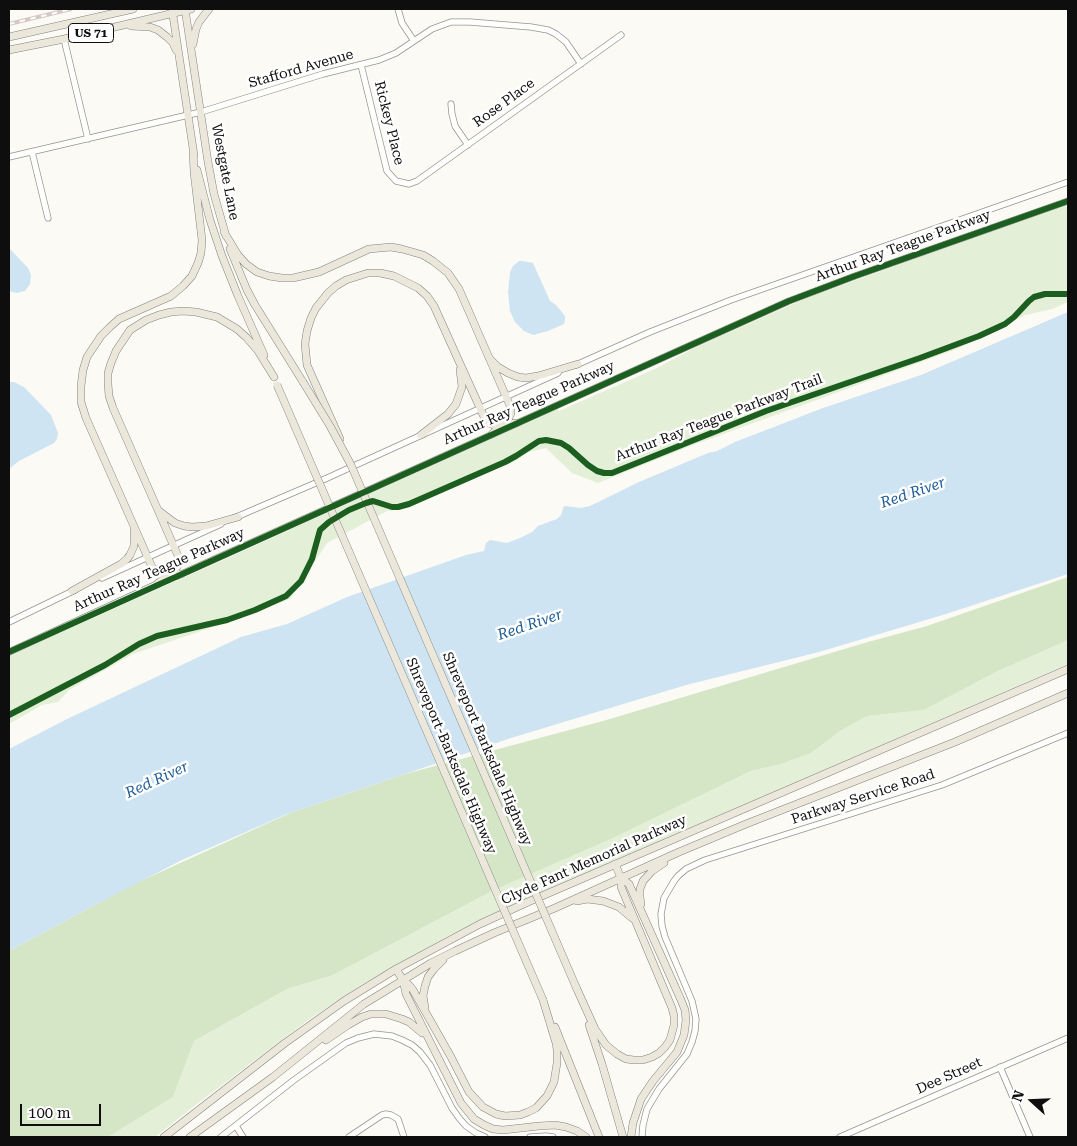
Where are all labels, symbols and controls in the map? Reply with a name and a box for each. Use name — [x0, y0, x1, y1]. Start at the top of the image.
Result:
road number: US 71 — [68, 23, 114, 42]
street label: Stafford Avenue — [247, 46, 355, 92]
street label: Rose Place — [470, 75, 538, 131]
street label: Rickey Place — [370, 79, 408, 167]
street label: Westgate Lane — [207, 122, 243, 222]
street label: Arthur Ray Teague Parkway — [813, 206, 993, 286]
street label: Arthur Ray Teague Parkway — [441, 358, 617, 448]
street label: Arthur Ray Teague Parkway Trail — [613, 371, 825, 465]
water label: Red River — [878, 474, 948, 512]
street label: Arthur Ray Teague Parkway — [71, 525, 247, 615]
water label: Red River — [495, 606, 565, 644]
street label: Shreveport Barksdale Highway — [438, 650, 536, 848]
street label: Shreveport-Barksdale Highway — [402, 655, 500, 857]
water label: Red River — [123, 758, 191, 802]
street label: Parkway Service Road — [789, 766, 937, 828]
street label: Clyde Fant Memorial Parkway — [499, 811, 689, 909]
street label: Dee Street — [914, 1054, 984, 1098]
north arrow — [1007, 1076, 1057, 1126]
text: N — [1009, 1088, 1027, 1104]
scale bar — [22, 1094, 104, 1126]
text: 100 m — [28, 1104, 71, 1122]

